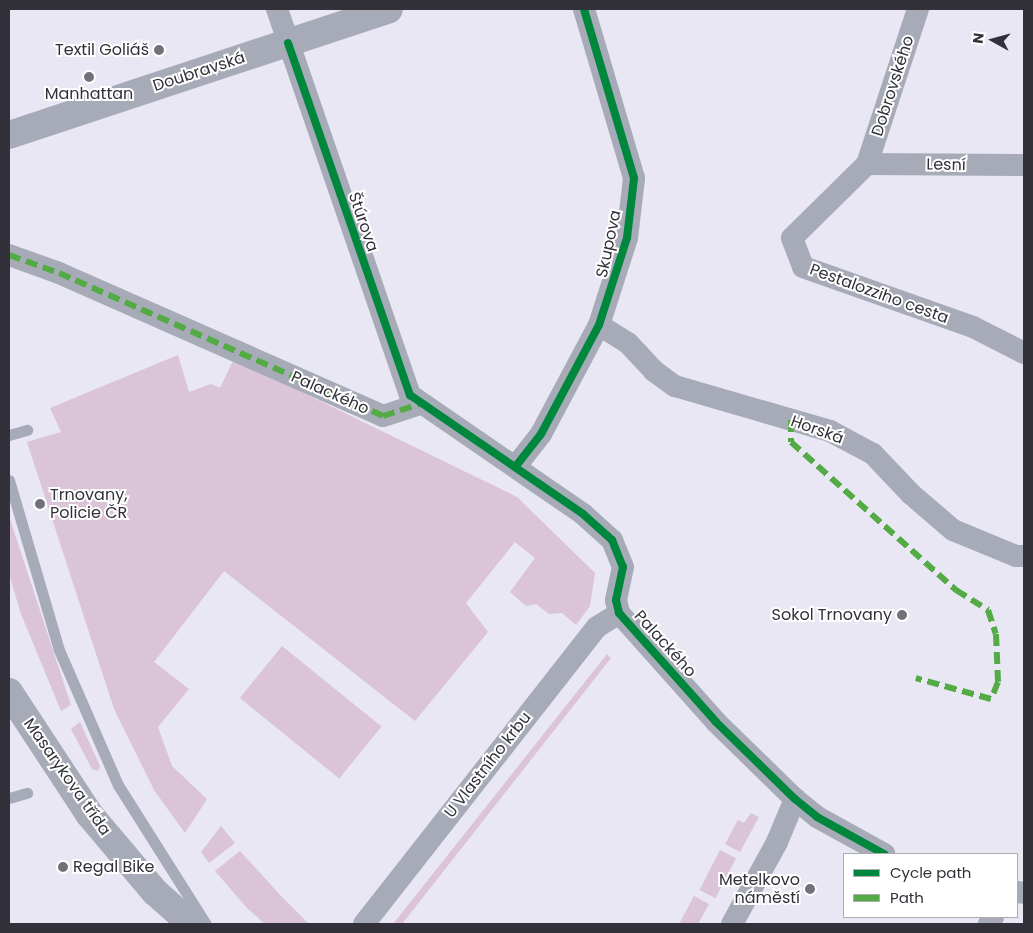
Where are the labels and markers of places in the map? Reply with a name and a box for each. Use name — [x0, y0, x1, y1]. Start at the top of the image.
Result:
place label: Textil Goliáš — [55, 40, 149, 60]
marker: Textil Goliáš — [153, 44, 165, 56]
marker: Manhattan — [83, 71, 95, 83]
place label: Manhattan — [45, 84, 133, 104]
place label: Trnovany, Policie ČR — [50, 485, 127, 523]
marker: Trnovany, Policie ČR — [34, 498, 46, 510]
place label: Sokol Trnovany — [772, 605, 892, 625]
marker: Sokol Trnovany — [896, 609, 908, 621]
place label: Regal Bike — [73, 857, 154, 877]
marker: Regal Bike — [57, 861, 69, 873]
place label: Metelkovo náměstí — [719, 870, 800, 908]
marker: Metelkovo náměstí — [804, 883, 816, 895]

